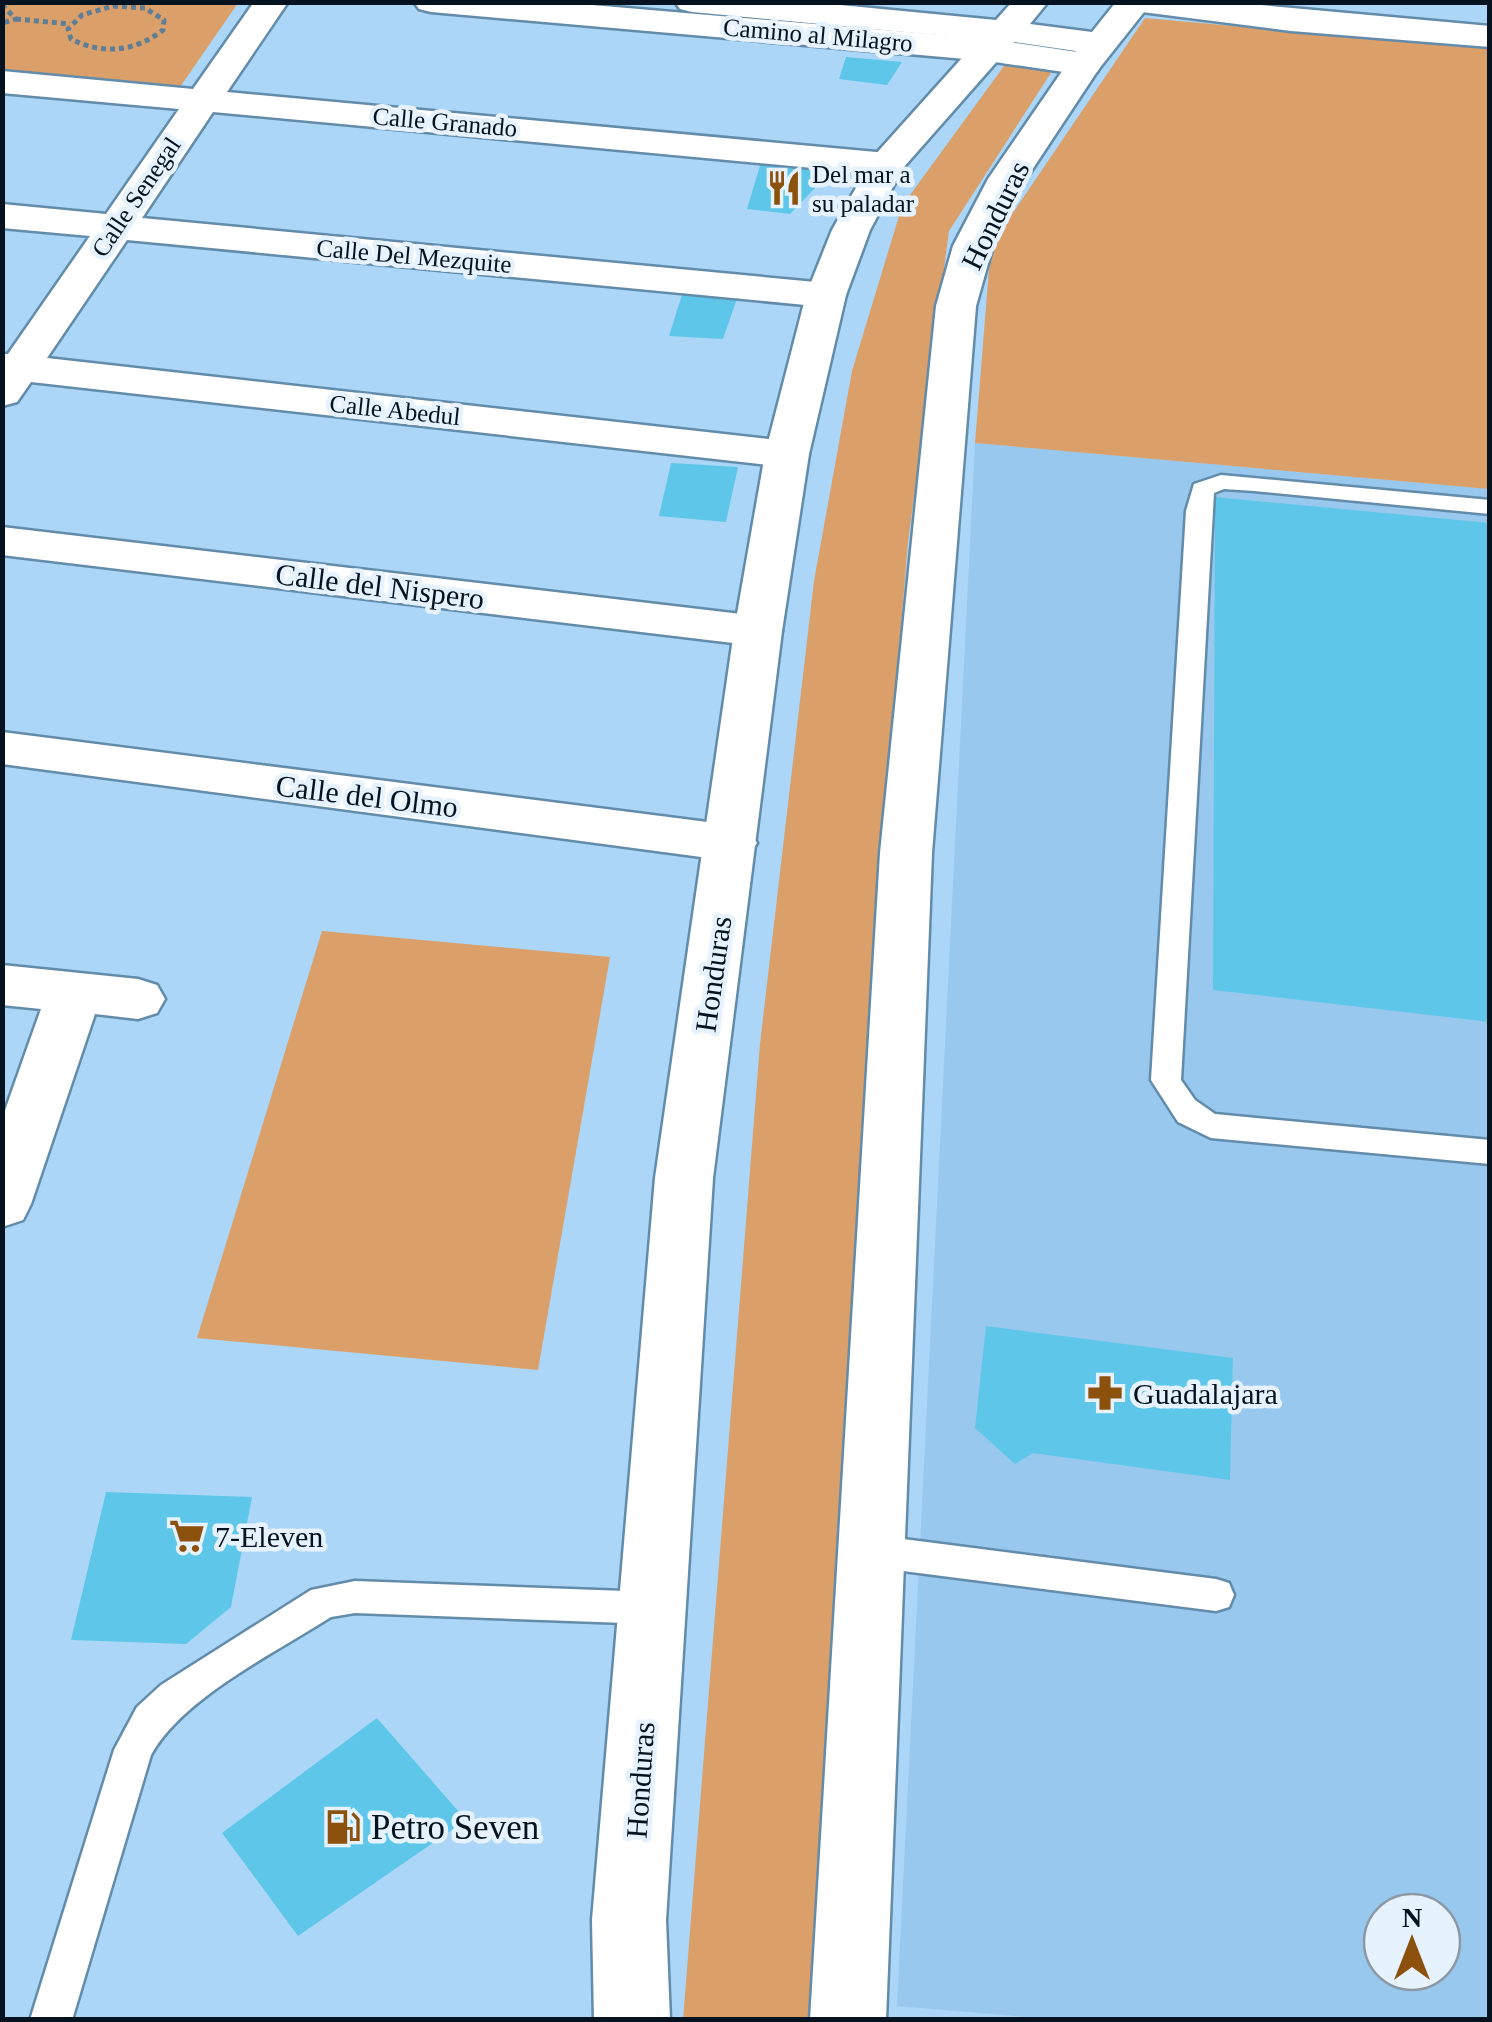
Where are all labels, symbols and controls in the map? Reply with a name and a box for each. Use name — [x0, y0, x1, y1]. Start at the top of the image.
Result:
street label: Camino al Milagro — [722, 13, 914, 57]
street label: Calle Granado — [372, 102, 518, 142]
street label: Calle Senegal — [86, 132, 186, 262]
street label: Honduras — [955, 155, 1035, 275]
place label: Del mar a su paladar — [812, 161, 915, 217]
restaurant icon: Del mar a su paladar — [765, 169, 803, 207]
street label: Calle Del Mezquite — [315, 234, 513, 278]
street label: Calle Abedul — [328, 390, 462, 430]
street label: Calle del Nispero — [274, 557, 486, 615]
street label: Calle del Olmo — [274, 768, 460, 824]
street label: Honduras — [689, 914, 737, 1034]
pharmacy icon: Guadalajara — [1086, 1374, 1124, 1412]
place label: Guadalajara — [1133, 1377, 1278, 1410]
supermarket icon: 7-Eleven — [168, 1517, 206, 1555]
place label: 7-Eleven — [215, 1520, 323, 1553]
street label: Honduras — [619, 1721, 661, 1839]
fuel station icon: Petro Seven — [324, 1808, 362, 1846]
place label: Petro Seven — [371, 1808, 539, 1847]
north arrow — [1362, 1892, 1462, 1992]
text: N — [1402, 1902, 1422, 1933]

